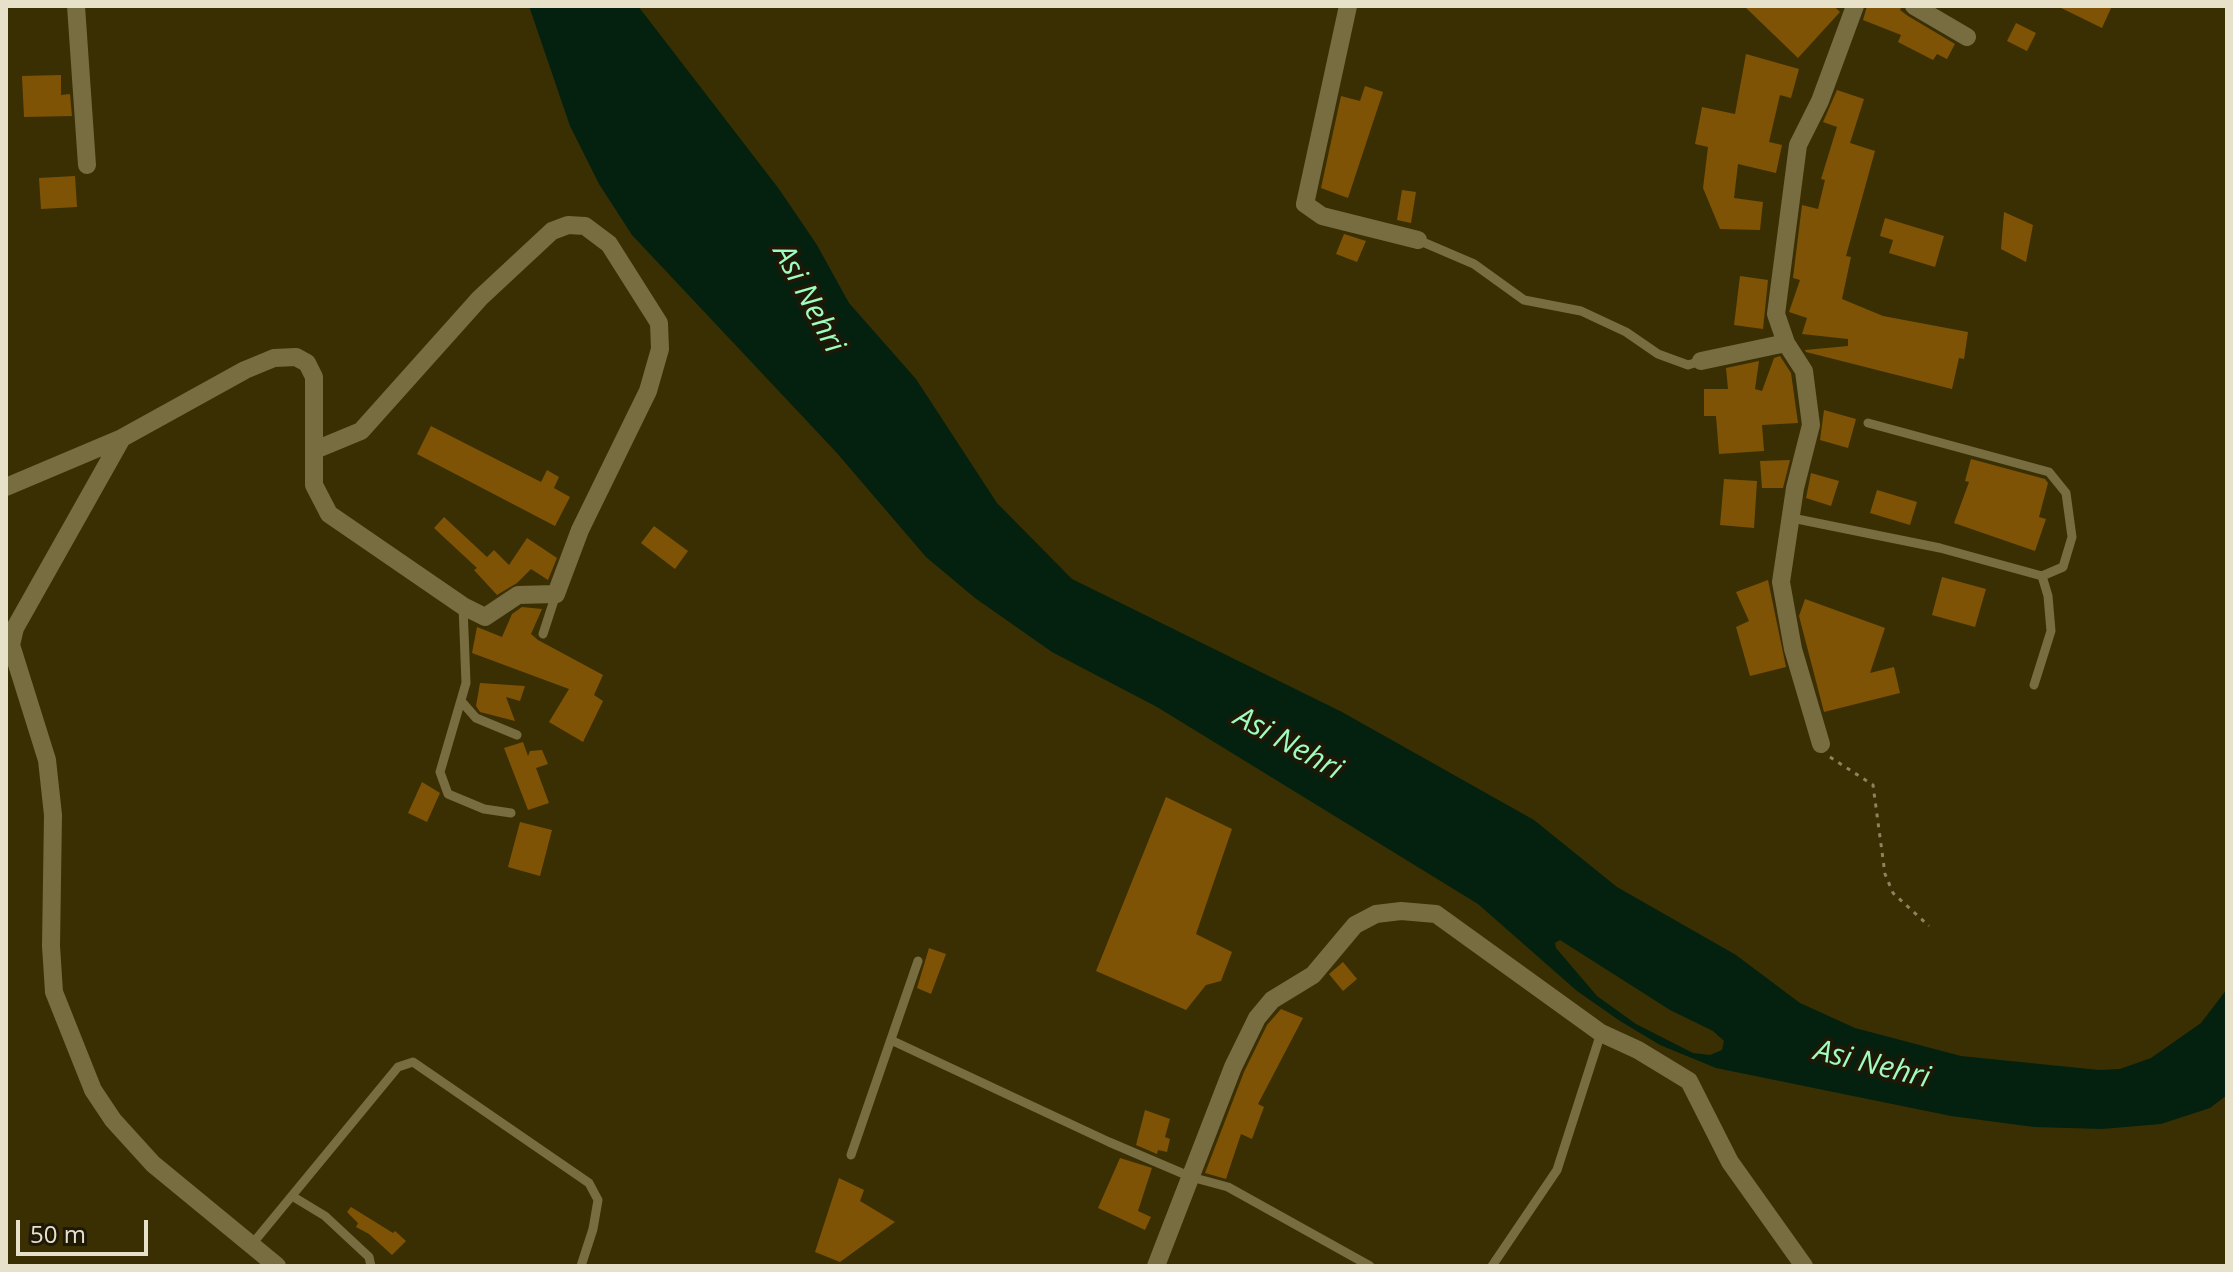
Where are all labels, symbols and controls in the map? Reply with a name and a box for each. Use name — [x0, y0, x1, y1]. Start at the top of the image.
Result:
water label: Asi Nehri — [764, 239, 852, 359]
water label: Asi Nehri — [1228, 700, 1348, 788]
water label: Asi Nehri — [1810, 1033, 1934, 1097]
scale bar — [20, 1204, 152, 1254]
text: 50 m — [30, 1217, 86, 1250]

